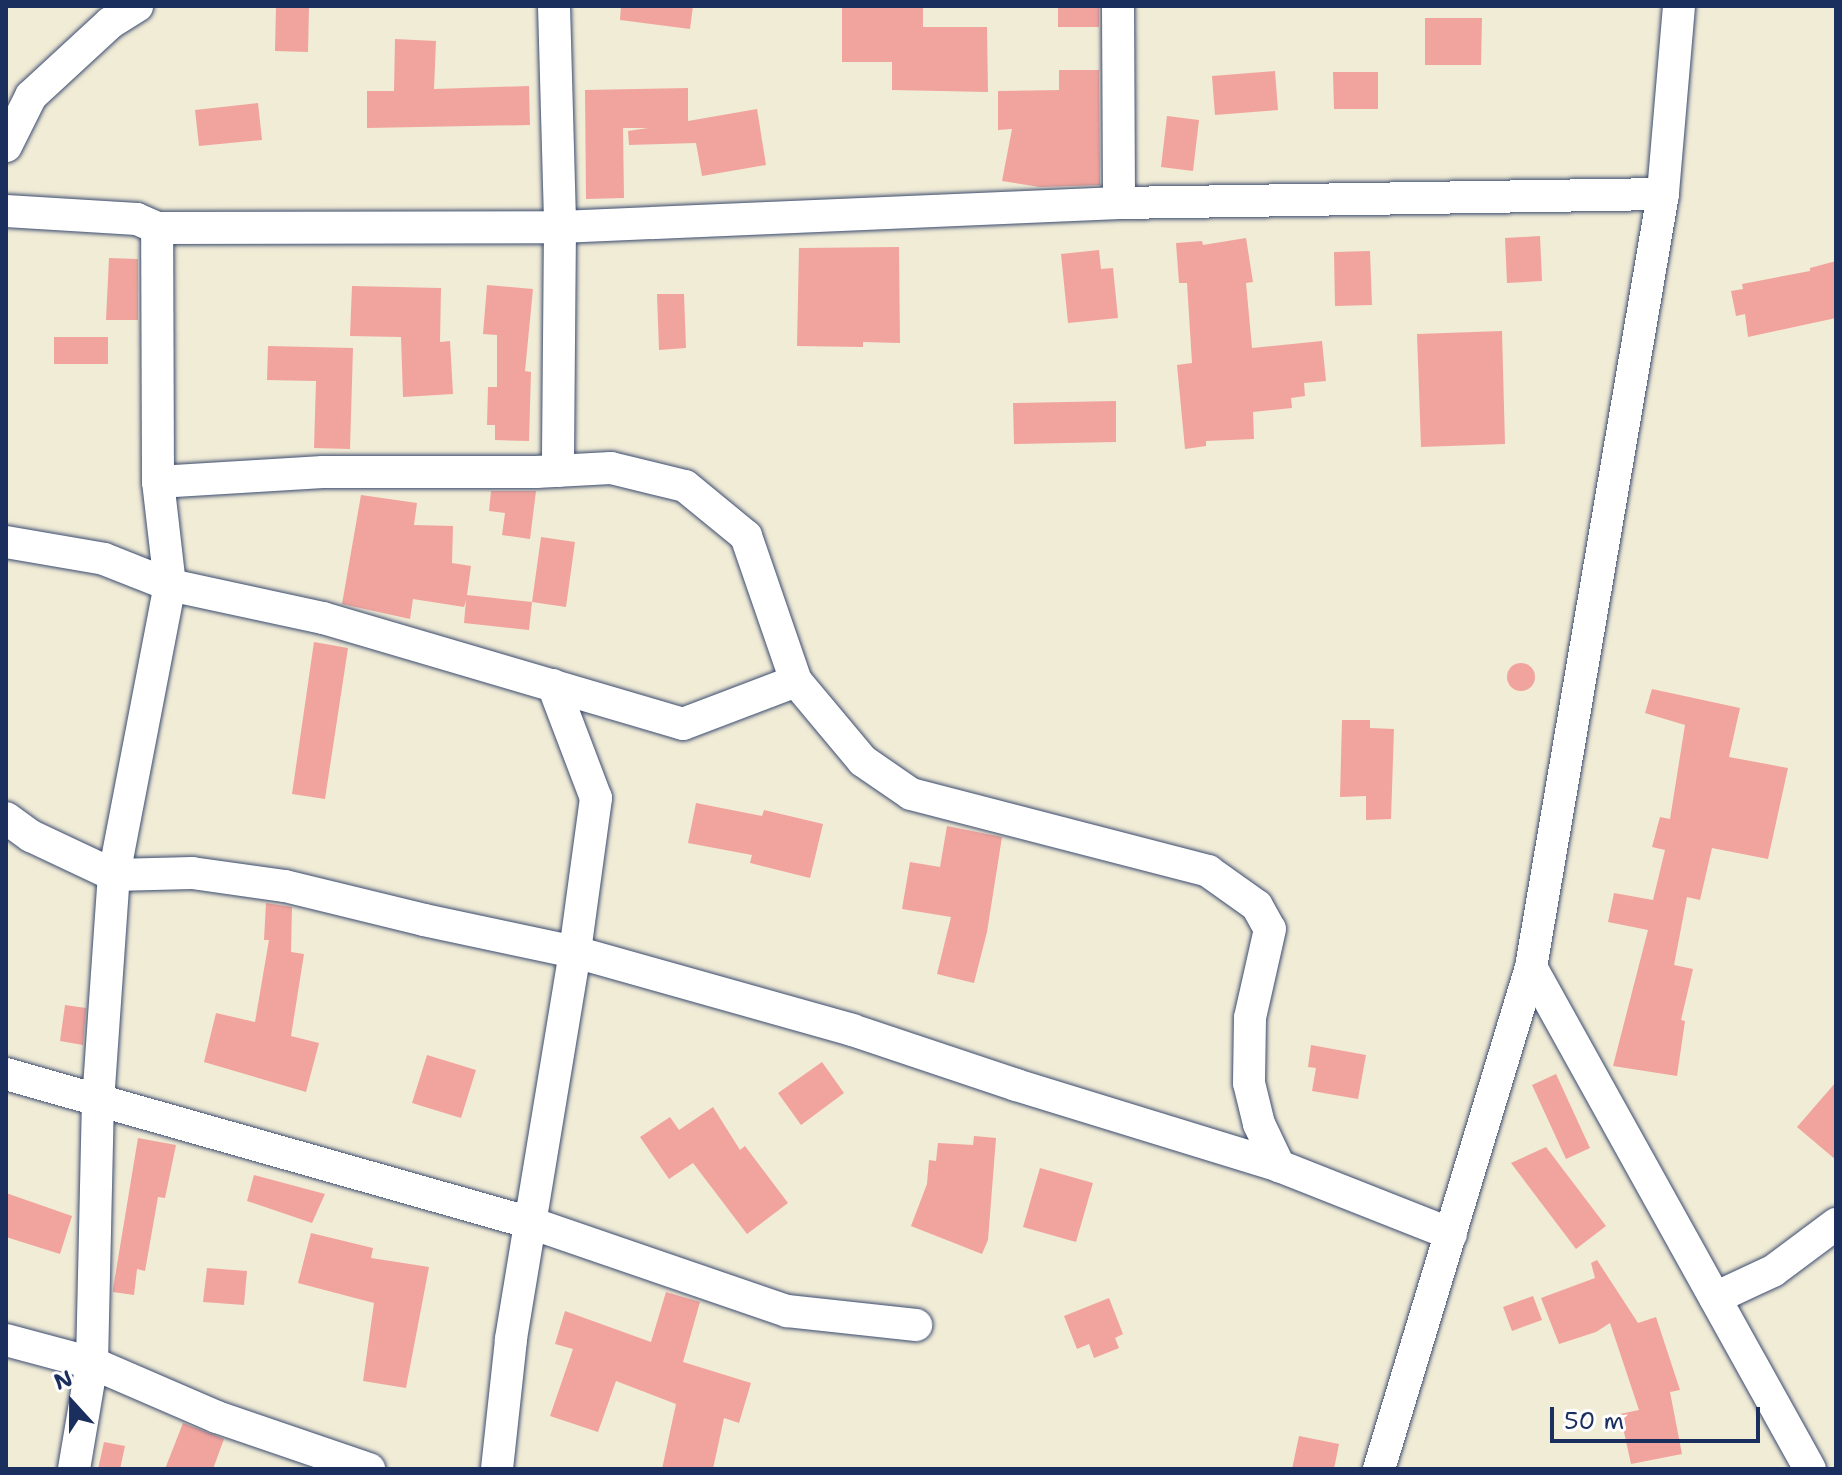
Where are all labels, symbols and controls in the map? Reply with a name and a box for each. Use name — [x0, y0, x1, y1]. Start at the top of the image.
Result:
north arrow — [32, 1363, 112, 1443]
text: N — [50, 1363, 77, 1397]
scale bar — [1554, 1391, 1764, 1441]
text: 50 m — [1564, 1405, 1624, 1437]

